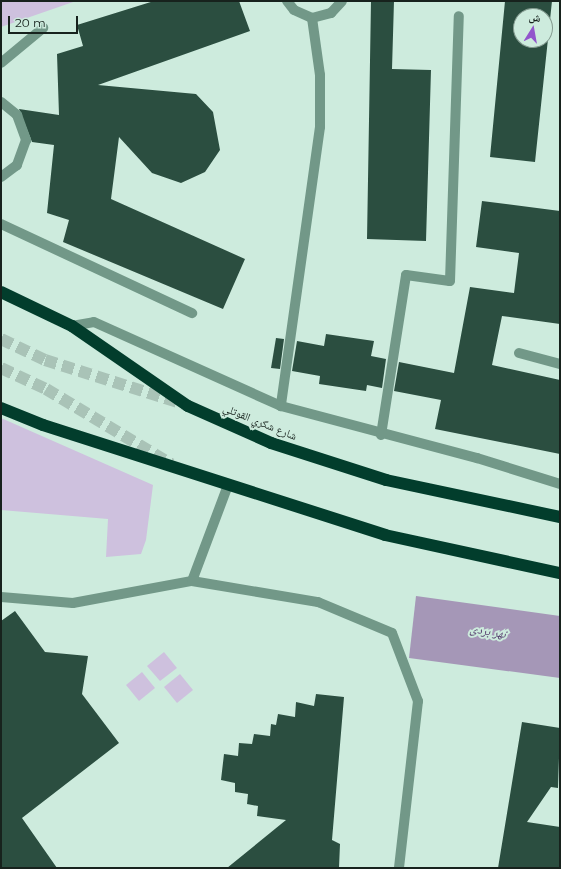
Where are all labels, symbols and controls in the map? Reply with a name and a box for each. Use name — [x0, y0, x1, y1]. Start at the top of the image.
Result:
scale bar — [10, 8, 80, 34]
north arrow — [513, 8, 553, 48]
text: ش — [528, 9, 542, 25]
text: 20 m — [15, 15, 46, 30]
street label: شارع شكري القوتلي — [221, 401, 299, 443]
water label: نهر بردى — [469, 621, 507, 641]

